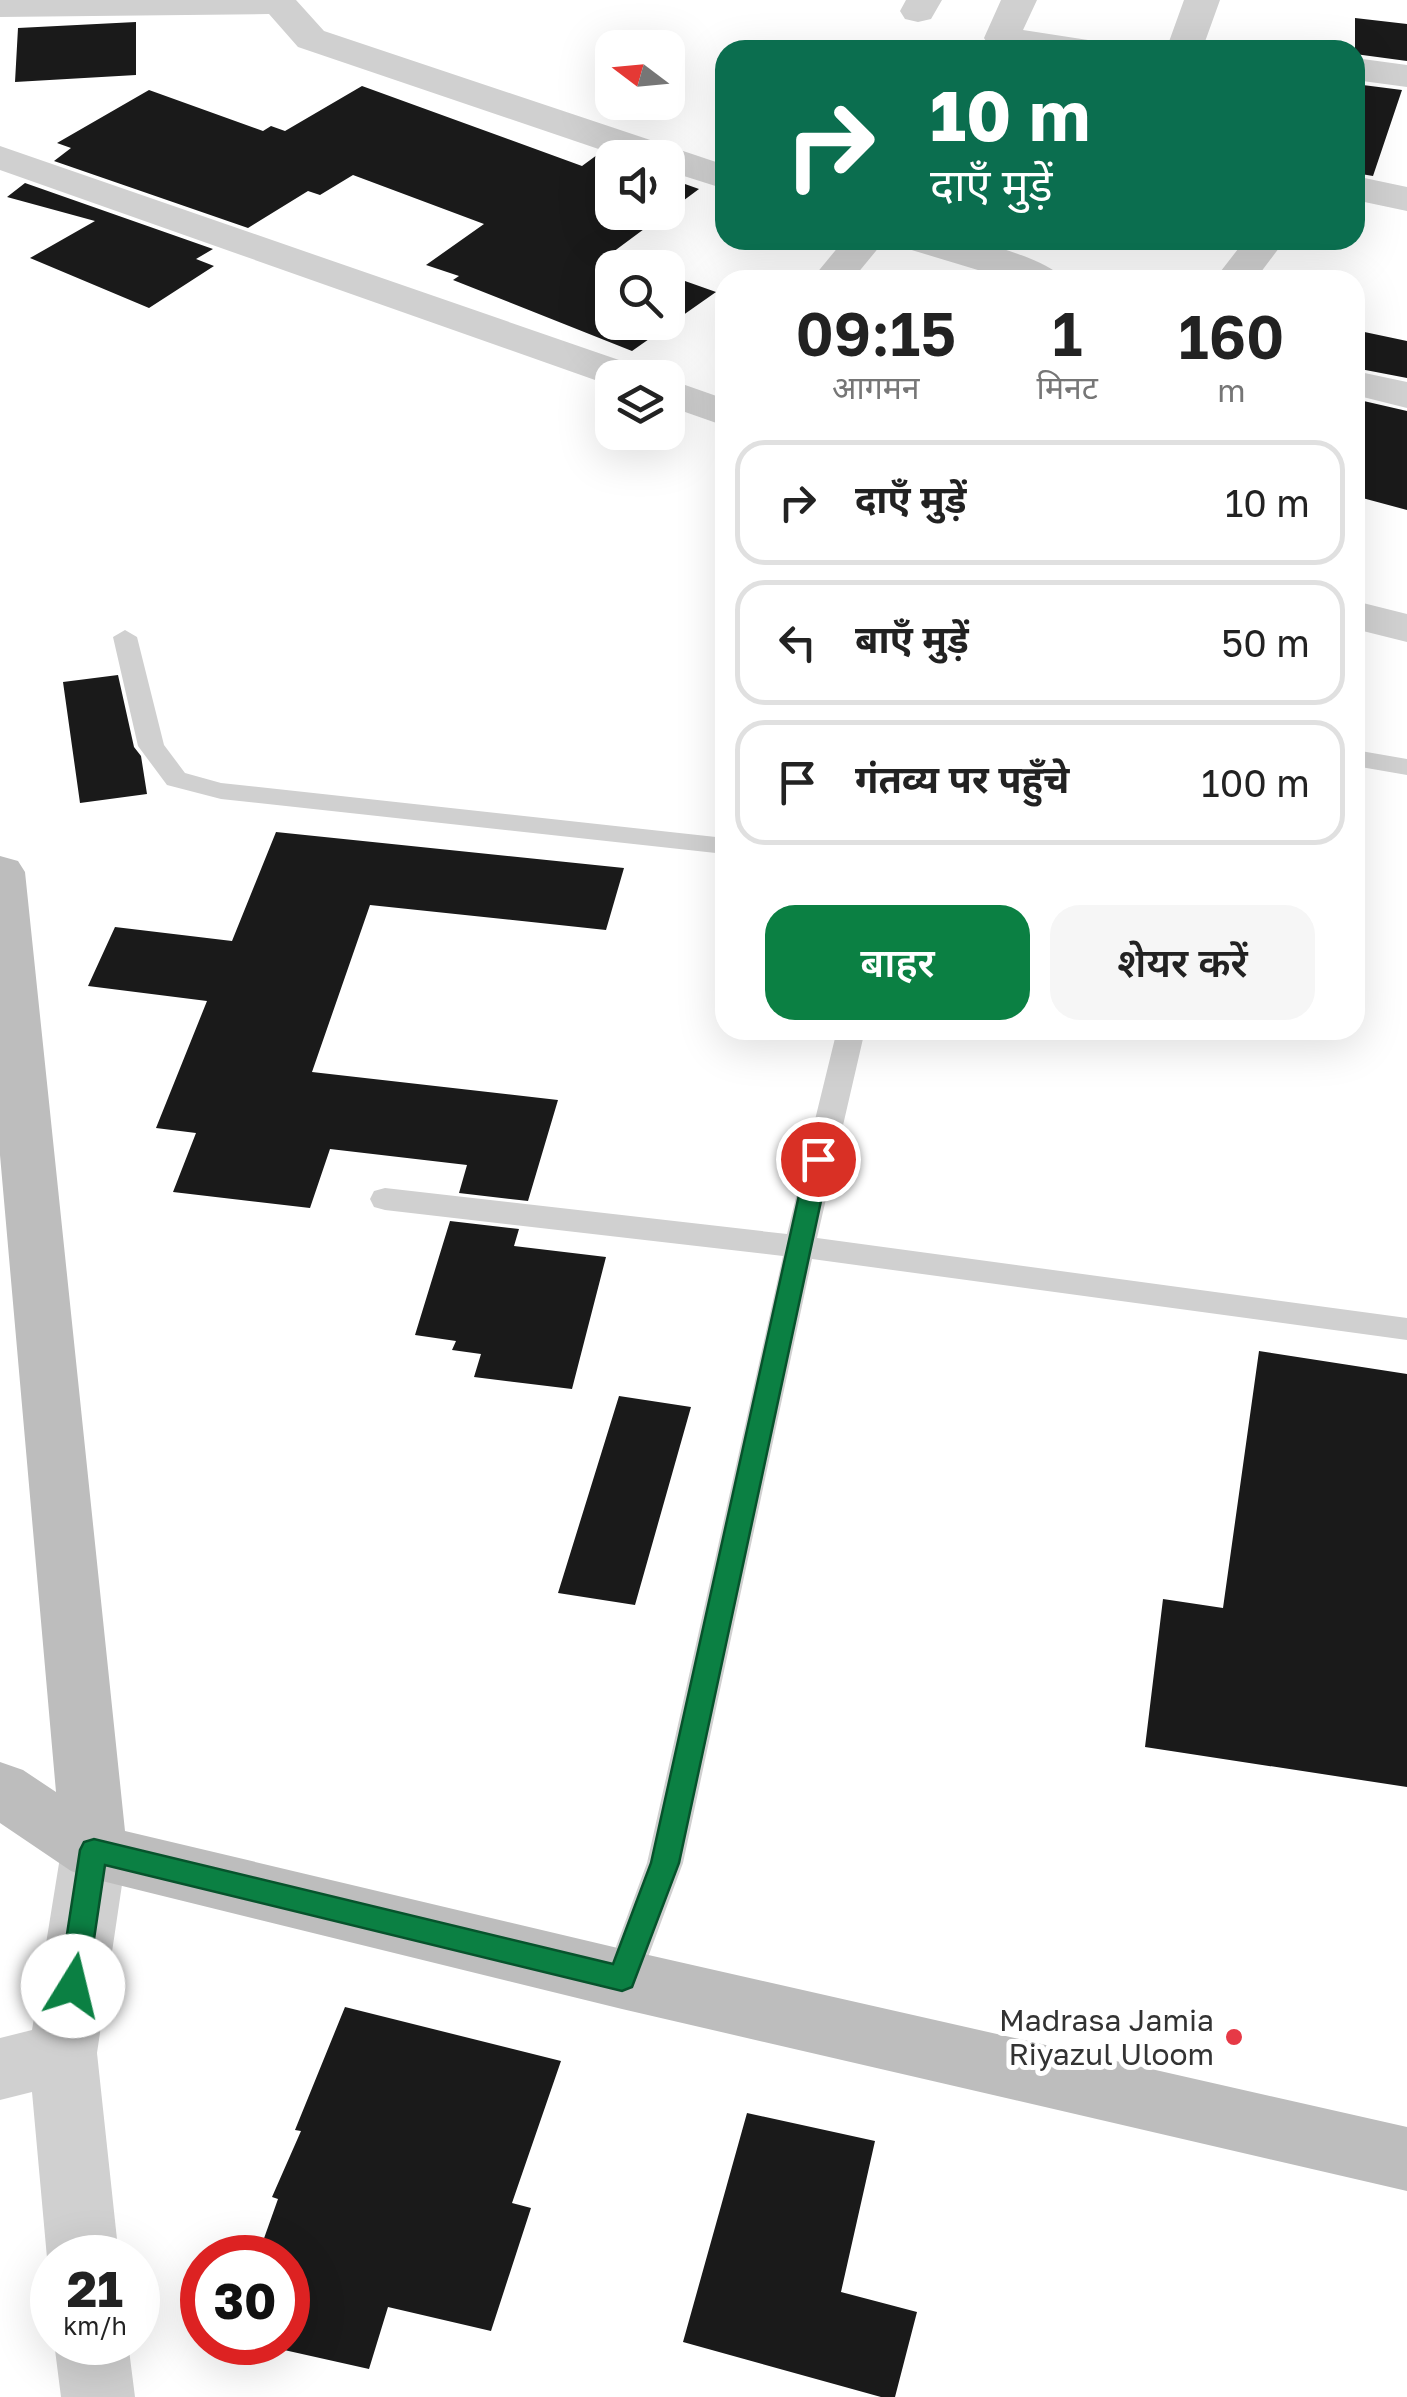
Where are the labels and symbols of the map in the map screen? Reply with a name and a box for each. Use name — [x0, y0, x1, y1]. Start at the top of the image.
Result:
north arrow — [595, 30, 685, 120]
pin — [776, 1117, 861, 1202]
position arrow — [21, 1934, 125, 2038]
place label: Madrasa Jamia Riyazul Uloom — [999, 2002, 1214, 2072]
marker: Madrasa Jamia Riyazul Uloom — [1223, 2026, 1245, 2048]
speed limit sign: 30 — [180, 2235, 310, 2365]

